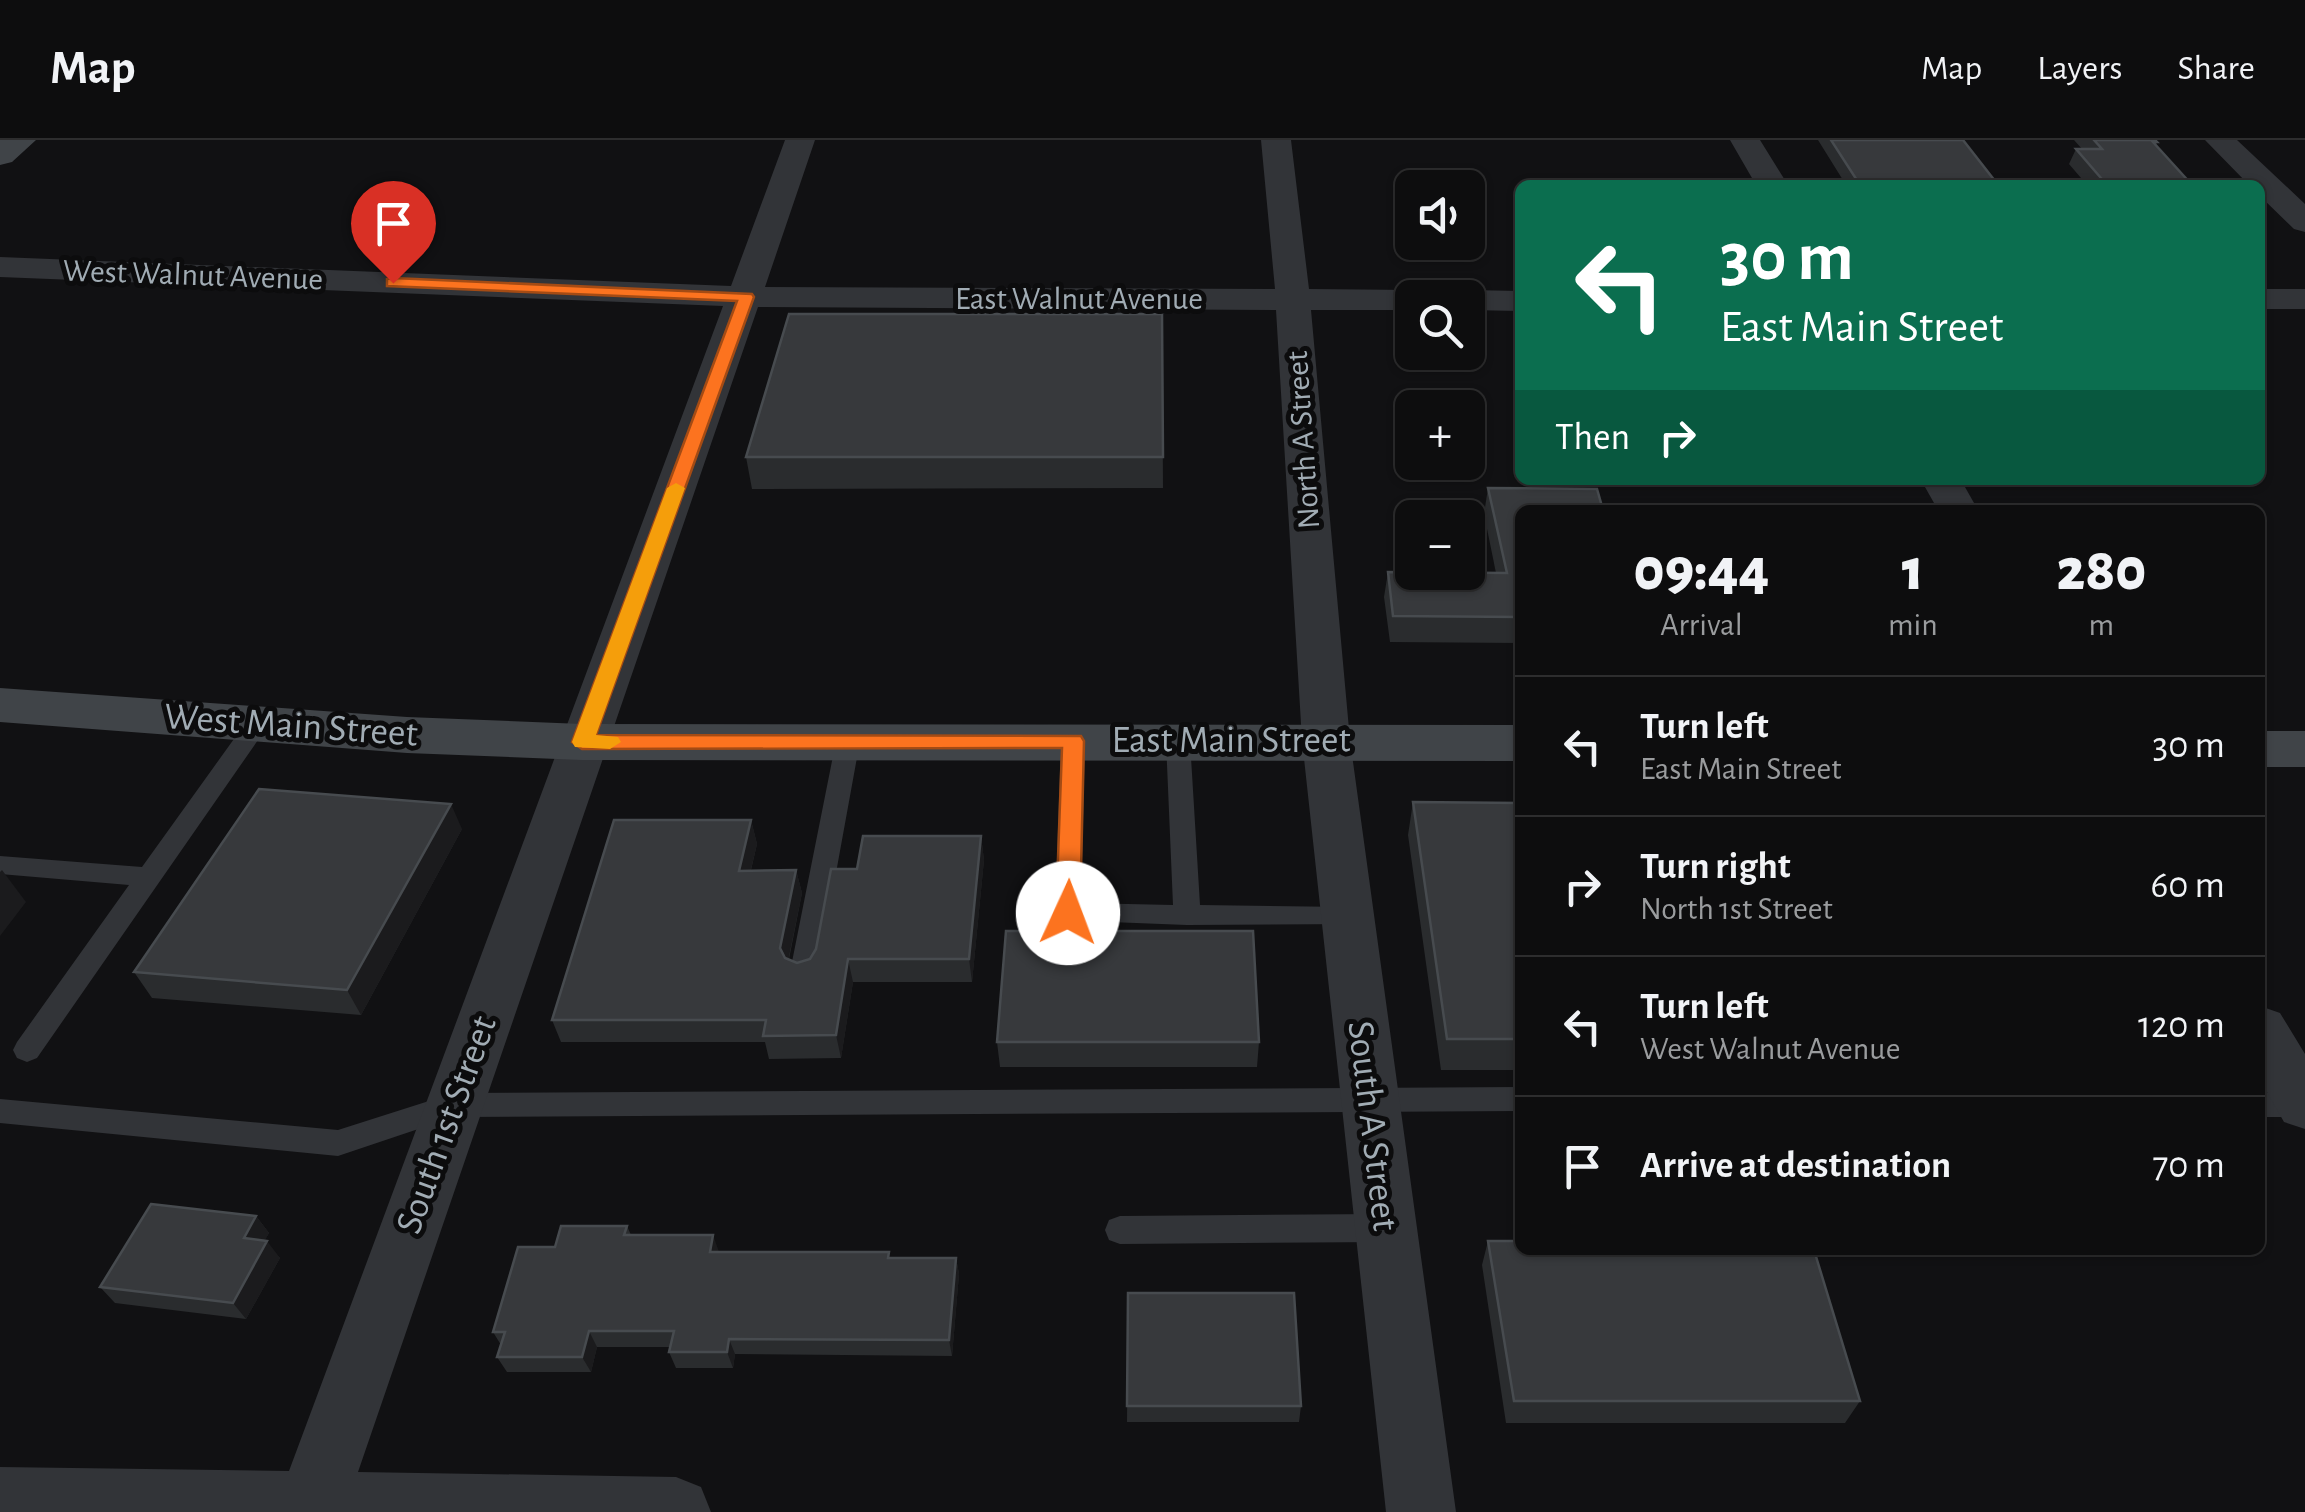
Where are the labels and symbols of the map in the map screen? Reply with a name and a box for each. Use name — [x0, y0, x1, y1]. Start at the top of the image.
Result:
pin — [351, 181, 436, 284]
street label: West Walnut Avenue — [62, 254, 324, 296]
street label: East Walnut Avenue — [955, 283, 1203, 315]
street label: North A Street — [1281, 350, 1325, 530]
street label: West Main Street — [163, 698, 419, 754]
street label: East Main Street — [1111, 722, 1351, 760]
position arrow — [1016, 861, 1120, 965]
street label: South 1st Street — [390, 1011, 504, 1239]
street label: South A Street — [1340, 1019, 1404, 1233]

